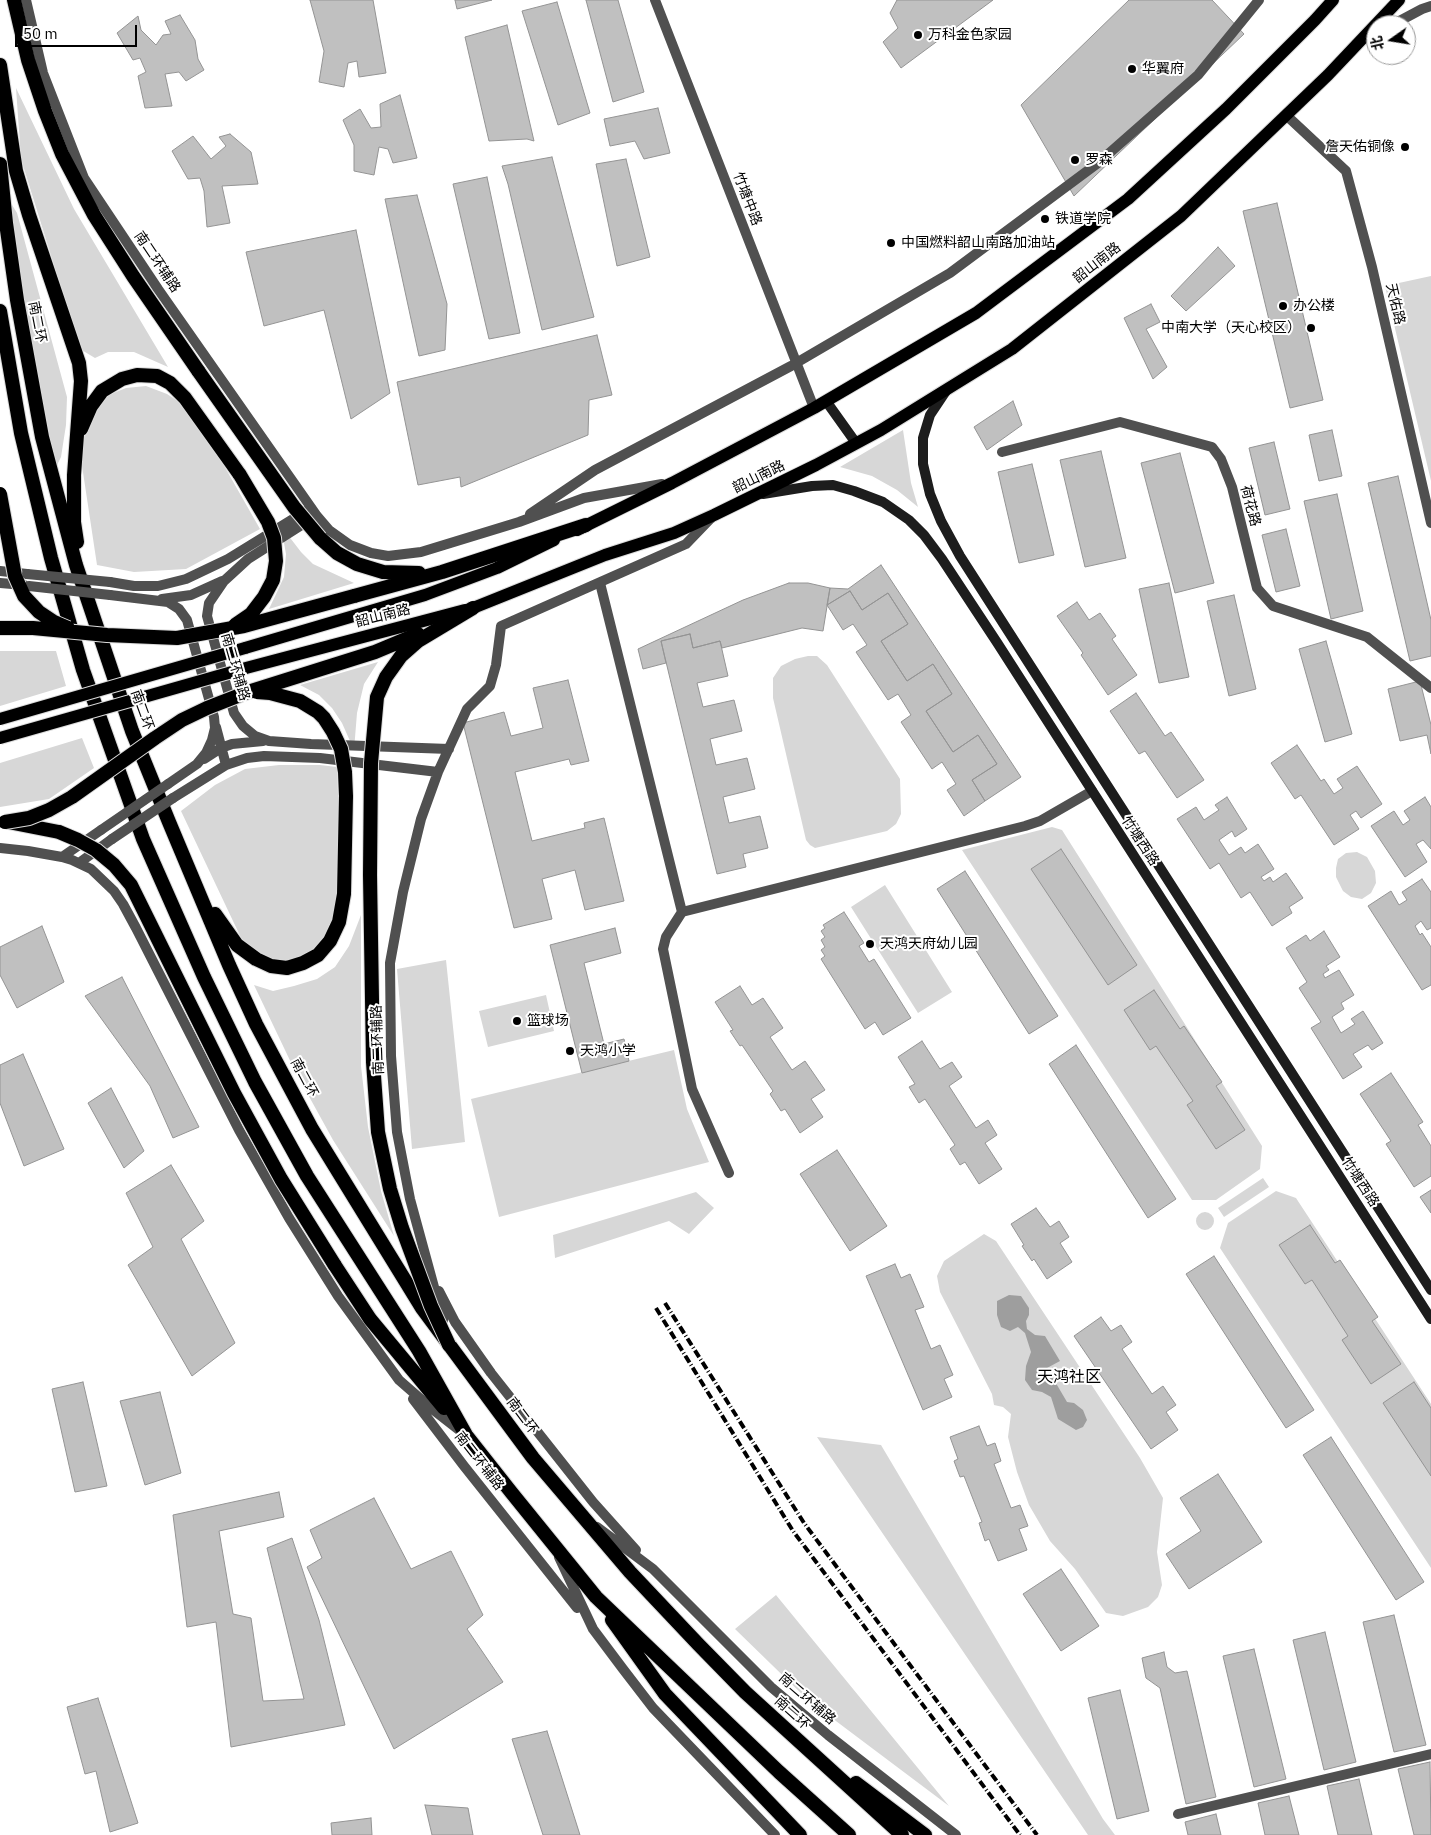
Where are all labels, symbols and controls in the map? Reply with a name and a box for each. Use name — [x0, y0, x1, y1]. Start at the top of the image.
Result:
scale bar — [18, 15, 140, 47]
north arrow — [1366, 15, 1416, 65]
text: 50 m — [23, 24, 58, 43]
place label: 万科金色家园 — [928, 27, 1012, 43]
marker: 万科金色家园 — [912, 29, 924, 41]
text: 北 — [1367, 34, 1388, 52]
place label: 华翼府 — [1142, 61, 1184, 77]
marker: 华翼府 — [1126, 63, 1138, 75]
place label: 詹天佑铜像 — [1325, 139, 1395, 155]
marker: 詹天佑铜像 — [1399, 141, 1411, 153]
place label: 罗森 — [1085, 152, 1113, 168]
marker: 罗森 — [1069, 154, 1081, 166]
street label: 竹塘中路 — [729, 170, 765, 228]
place label: 铁道学院 — [1055, 211, 1111, 227]
marker: 铁道学院 — [1039, 213, 1051, 225]
street label: 南二环辅路 — [130, 228, 184, 296]
place label: 中国燃料韶山南路加油站 — [901, 235, 1055, 251]
marker: 中国燃料韶山南路加油站 — [885, 237, 897, 249]
street label: 韶山南路 — [1070, 239, 1124, 287]
street label: 天佑路 — [1382, 282, 1408, 326]
place label: 办公楼 — [1293, 298, 1335, 314]
street label: 南二环 — [25, 300, 49, 344]
marker: 办公楼 — [1277, 300, 1289, 312]
place label: 中南大学（天心校区） — [1161, 320, 1301, 336]
marker: 中南大学（天心校区） — [1305, 322, 1317, 334]
street label: 韶山南路 — [730, 457, 788, 497]
street label: 荷花路 — [1236, 484, 1264, 528]
street label: 韶山南路 — [354, 601, 412, 631]
street label: 南二环辅路 — [217, 631, 253, 703]
street label: 南二环 — [127, 687, 157, 733]
street label: 竹塘西路 — [1118, 813, 1162, 869]
place label: 天鸿天府幼儿园 — [880, 936, 978, 952]
marker: 天鸿天府幼儿园 — [864, 938, 876, 950]
street label: 南二环辅路 — [368, 1005, 388, 1075]
place label: 篮球场 — [527, 1013, 569, 1029]
marker: 篮球场 — [511, 1015, 523, 1027]
place label: 天鸿小学 — [580, 1043, 636, 1059]
marker: 天鸿小学 — [564, 1045, 576, 1057]
street label: 南二环 — [287, 1056, 321, 1100]
street label: 竹塘西路 — [1338, 1154, 1382, 1210]
district label: 天鸿社区 — [1037, 1367, 1101, 1387]
street label: 南二环 — [503, 1394, 541, 1438]
street label: 南二环辅路 — [451, 1428, 507, 1494]
street label: 南二环辅路 — [775, 1670, 839, 1728]
street label: 南二环 — [771, 1693, 813, 1733]

